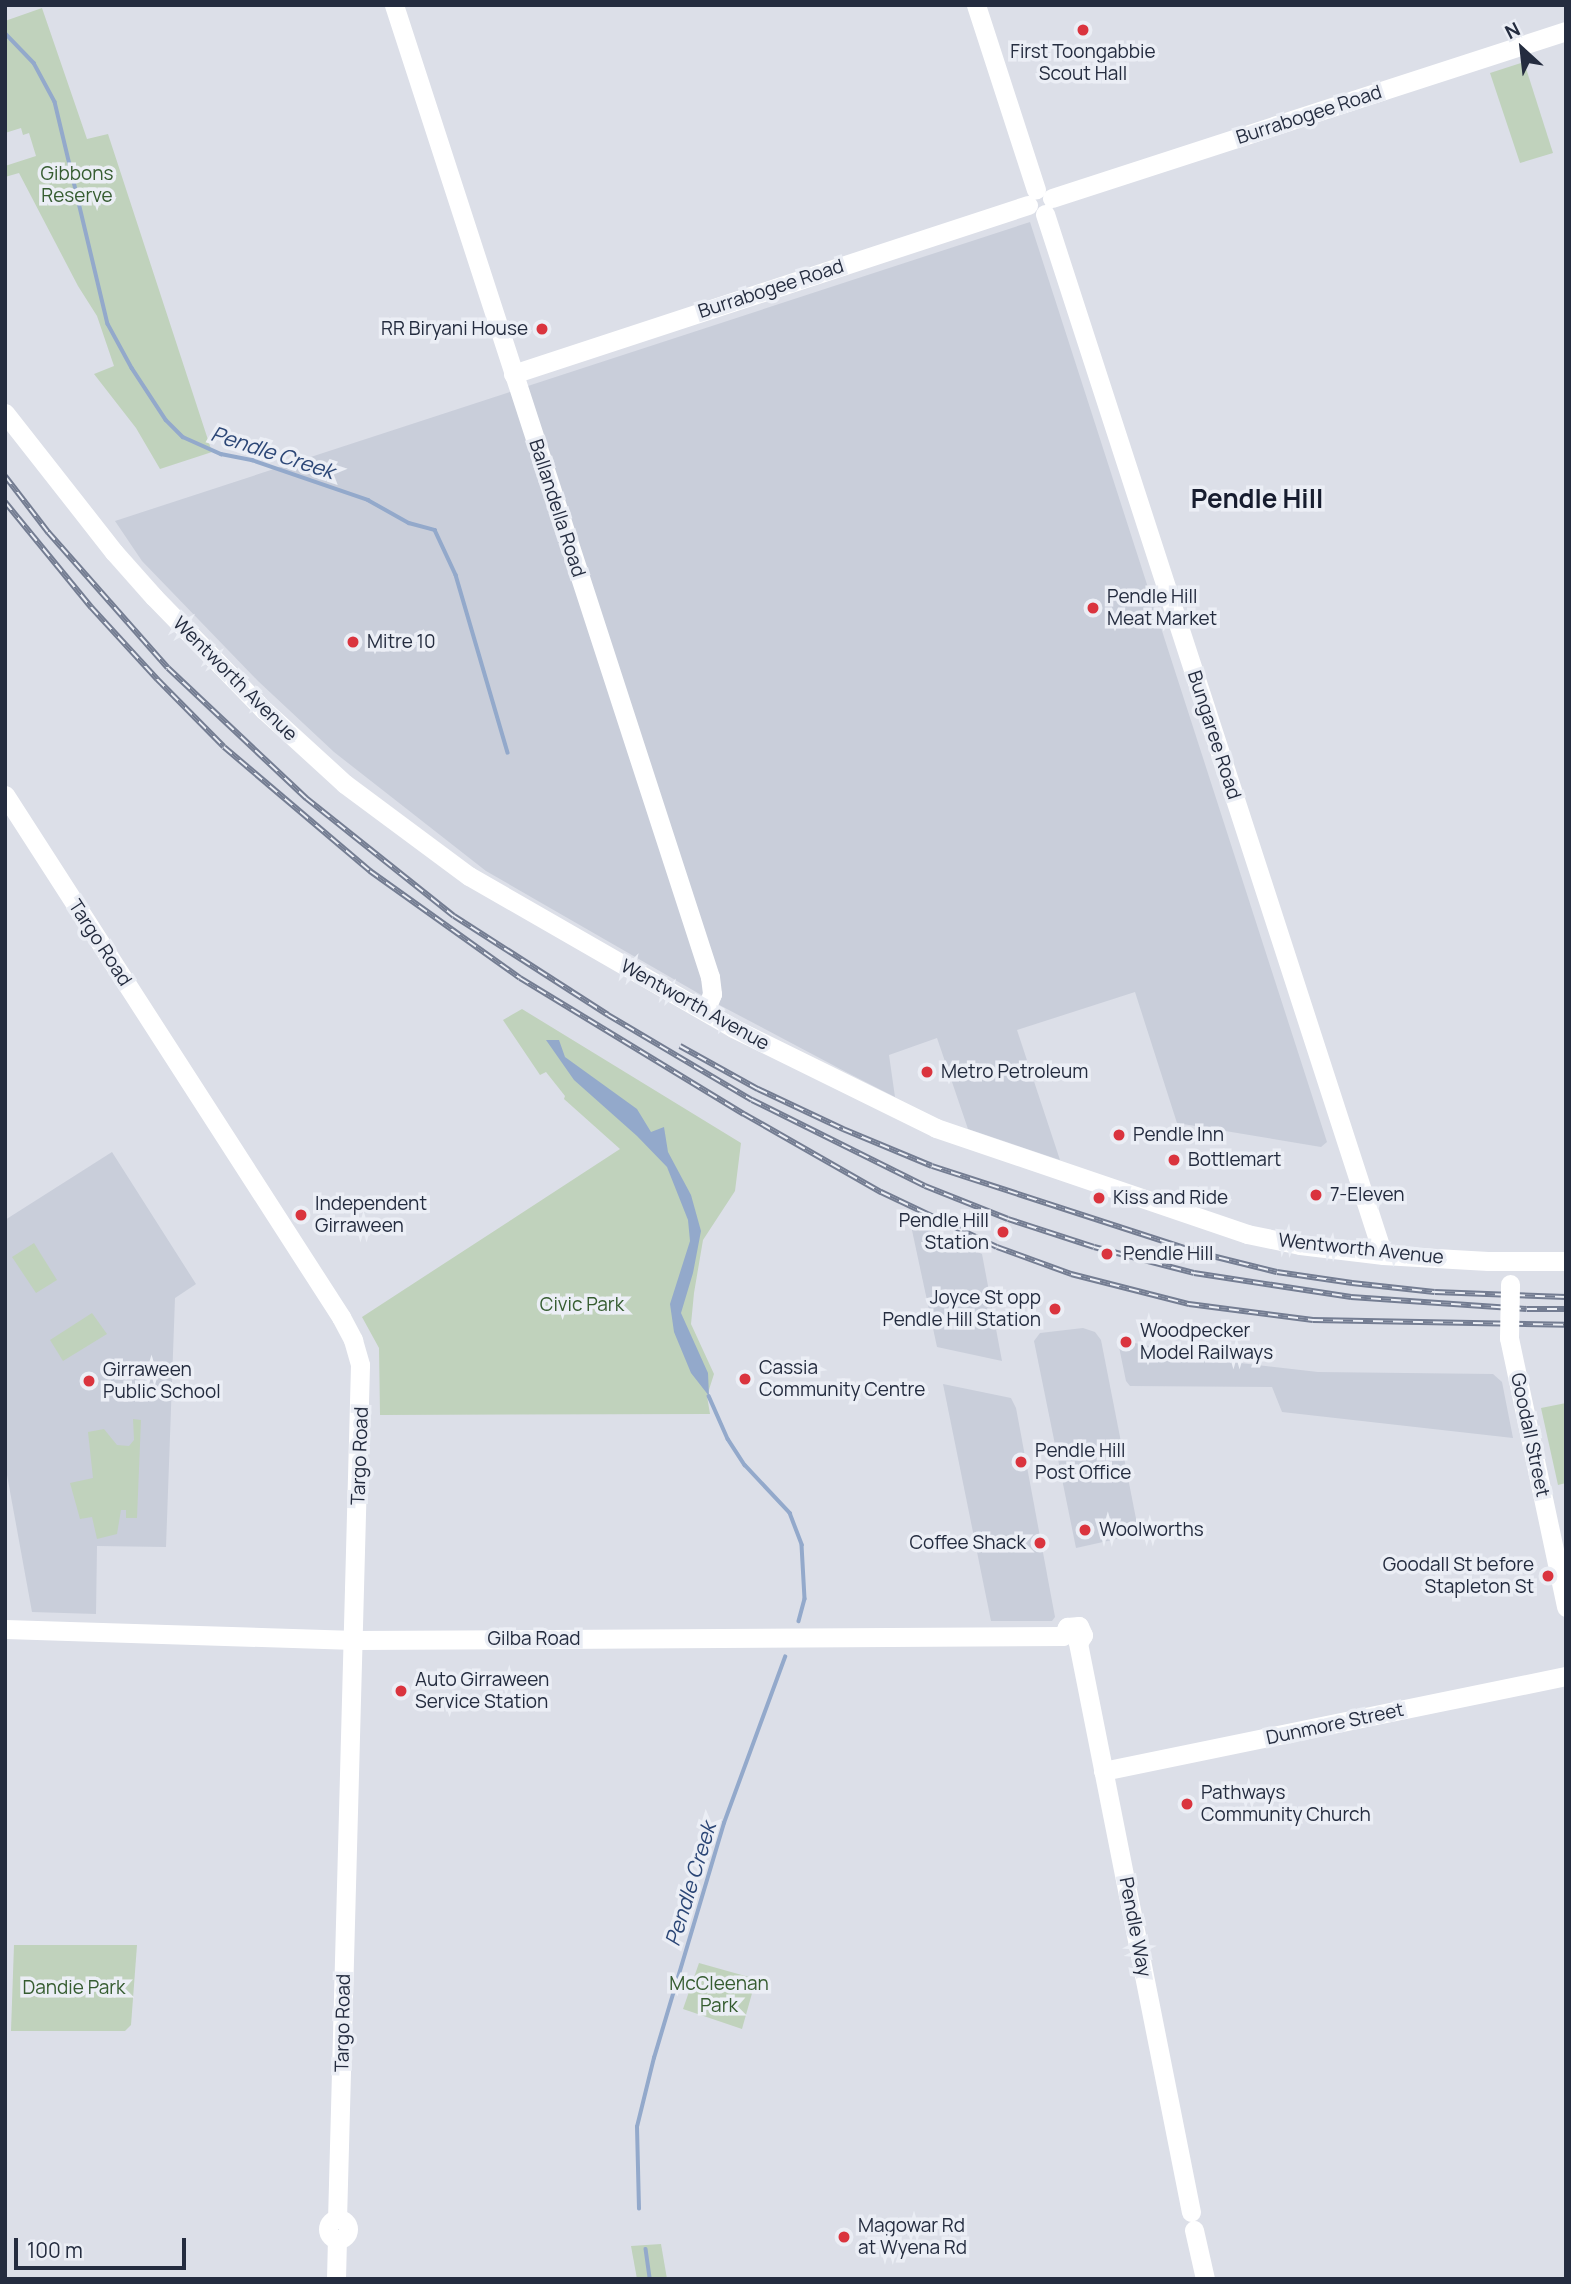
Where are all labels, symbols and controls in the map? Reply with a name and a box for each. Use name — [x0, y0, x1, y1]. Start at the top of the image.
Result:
north arrow — [1487, 14, 1557, 84]
text: N — [1500, 16, 1524, 45]
marker: First Toongabbie Scout Hall — [1075, 22, 1091, 38]
place label: First Toongabbie Scout Hall — [1010, 41, 1156, 85]
street label: Burrabogee Road — [1233, 81, 1385, 149]
park label: Gibbons Reserve — [41, 163, 113, 207]
street label: Burrabogee Road — [695, 255, 847, 323]
place label: RR Biryani House — [381, 318, 528, 340]
marker: RR Biryani House — [534, 321, 550, 337]
water label: Pendle Creek — [208, 420, 338, 484]
street label: Ballandella Road — [524, 436, 590, 580]
district label: Pendle Hill — [1191, 483, 1323, 515]
place label: Pendle Hill Meat Market — [1107, 586, 1217, 630]
marker: Pendle Hill Meat Market — [1085, 600, 1101, 616]
street label: Wentworth Avenue — [168, 612, 302, 746]
place label: Mitre 10 — [367, 631, 436, 653]
marker: Mitre 10 — [345, 634, 361, 650]
street label: Bungaree Road — [1182, 668, 1246, 802]
street label: Targo Road — [64, 896, 136, 990]
street label: Wentworth Avenue — [617, 955, 773, 1055]
place label: Metro Petroleum — [941, 1061, 1088, 1083]
marker: Metro Petroleum — [919, 1064, 935, 1080]
place label: Pendle Inn — [1133, 1124, 1224, 1146]
marker: Pendle Inn — [1111, 1127, 1127, 1143]
place label: Bottlemart — [1188, 1149, 1281, 1171]
marker: Bottlemart — [1166, 1152, 1182, 1168]
place label: 7-Eleven — [1330, 1184, 1405, 1206]
place label: Kiss and Ride — [1113, 1187, 1228, 1209]
marker: 7-Eleven — [1308, 1187, 1324, 1203]
marker: Kiss and Ride — [1091, 1190, 1107, 1206]
place label: Independent Girraween — [315, 1193, 427, 1237]
marker: Independent Girraween — [293, 1207, 309, 1223]
place label: Pendle Hill Station — [899, 1210, 989, 1254]
marker: Pendle Hill Station — [995, 1224, 1011, 1240]
street label: Wentworth Avenue — [1277, 1229, 1445, 1269]
place label: Pendle Hill — [1123, 1243, 1213, 1265]
marker: Pendle Hill — [1097, 1244, 1117, 1264]
place label: Joyce St opp Pendle Hill Station — [882, 1287, 1041, 1331]
park label: Civic Park — [540, 1294, 624, 1316]
marker: Joyce St opp Pendle Hill Station — [1047, 1301, 1063, 1317]
place label: Woodpecker Model Railways — [1140, 1320, 1273, 1364]
marker: Woodpecker Model Railways — [1118, 1334, 1134, 1350]
place label: Cassia Community Centre — [759, 1357, 925, 1401]
place label: Girraween Public School — [103, 1359, 221, 1403]
marker: Cassia Community Centre — [737, 1371, 753, 1387]
street label: Goodall Street — [1506, 1371, 1554, 1499]
marker: Girraween Public School — [81, 1373, 97, 1389]
street label: Targo Road — [347, 1406, 373, 1506]
place label: Pendle Hill Post Office — [1035, 1440, 1131, 1484]
marker: Pendle Hill Post Office — [1013, 1454, 1029, 1470]
place label: Woolworths — [1099, 1519, 1204, 1541]
marker: Woolworths — [1077, 1522, 1093, 1538]
place label: Coffee Shack — [909, 1532, 1026, 1554]
marker: Coffee Shack — [1032, 1535, 1048, 1551]
place label: Goodall St before Stapleton St — [1383, 1554, 1534, 1598]
marker: Goodall St before Stapleton St — [1540, 1568, 1556, 1584]
street label: Gilba Road — [488, 1628, 580, 1650]
place label: Auto Girraween Service Station — [415, 1669, 549, 1713]
marker: Auto Girraween Service Station — [393, 1683, 409, 1699]
street label: Dunmore Street — [1264, 1698, 1406, 1750]
place label: Pathways Community Church — [1201, 1782, 1371, 1826]
marker: Pathways Community Church — [1179, 1796, 1195, 1812]
water label: Pendle Creek — [659, 1819, 721, 1949]
street label: Pendle Way — [1114, 1875, 1156, 1979]
park label: McCleenan Park — [669, 1973, 769, 2017]
street label: Targo Road — [331, 1974, 355, 2072]
park label: Dandie Park — [23, 1977, 125, 1999]
place label: Magowar Rd at Wyena Rd — [858, 2215, 967, 2259]
scale bar — [18, 2224, 189, 2268]
marker: Magowar Rd at Wyena Rd — [836, 2229, 852, 2245]
text: 100 m — [27, 2236, 83, 2264]

